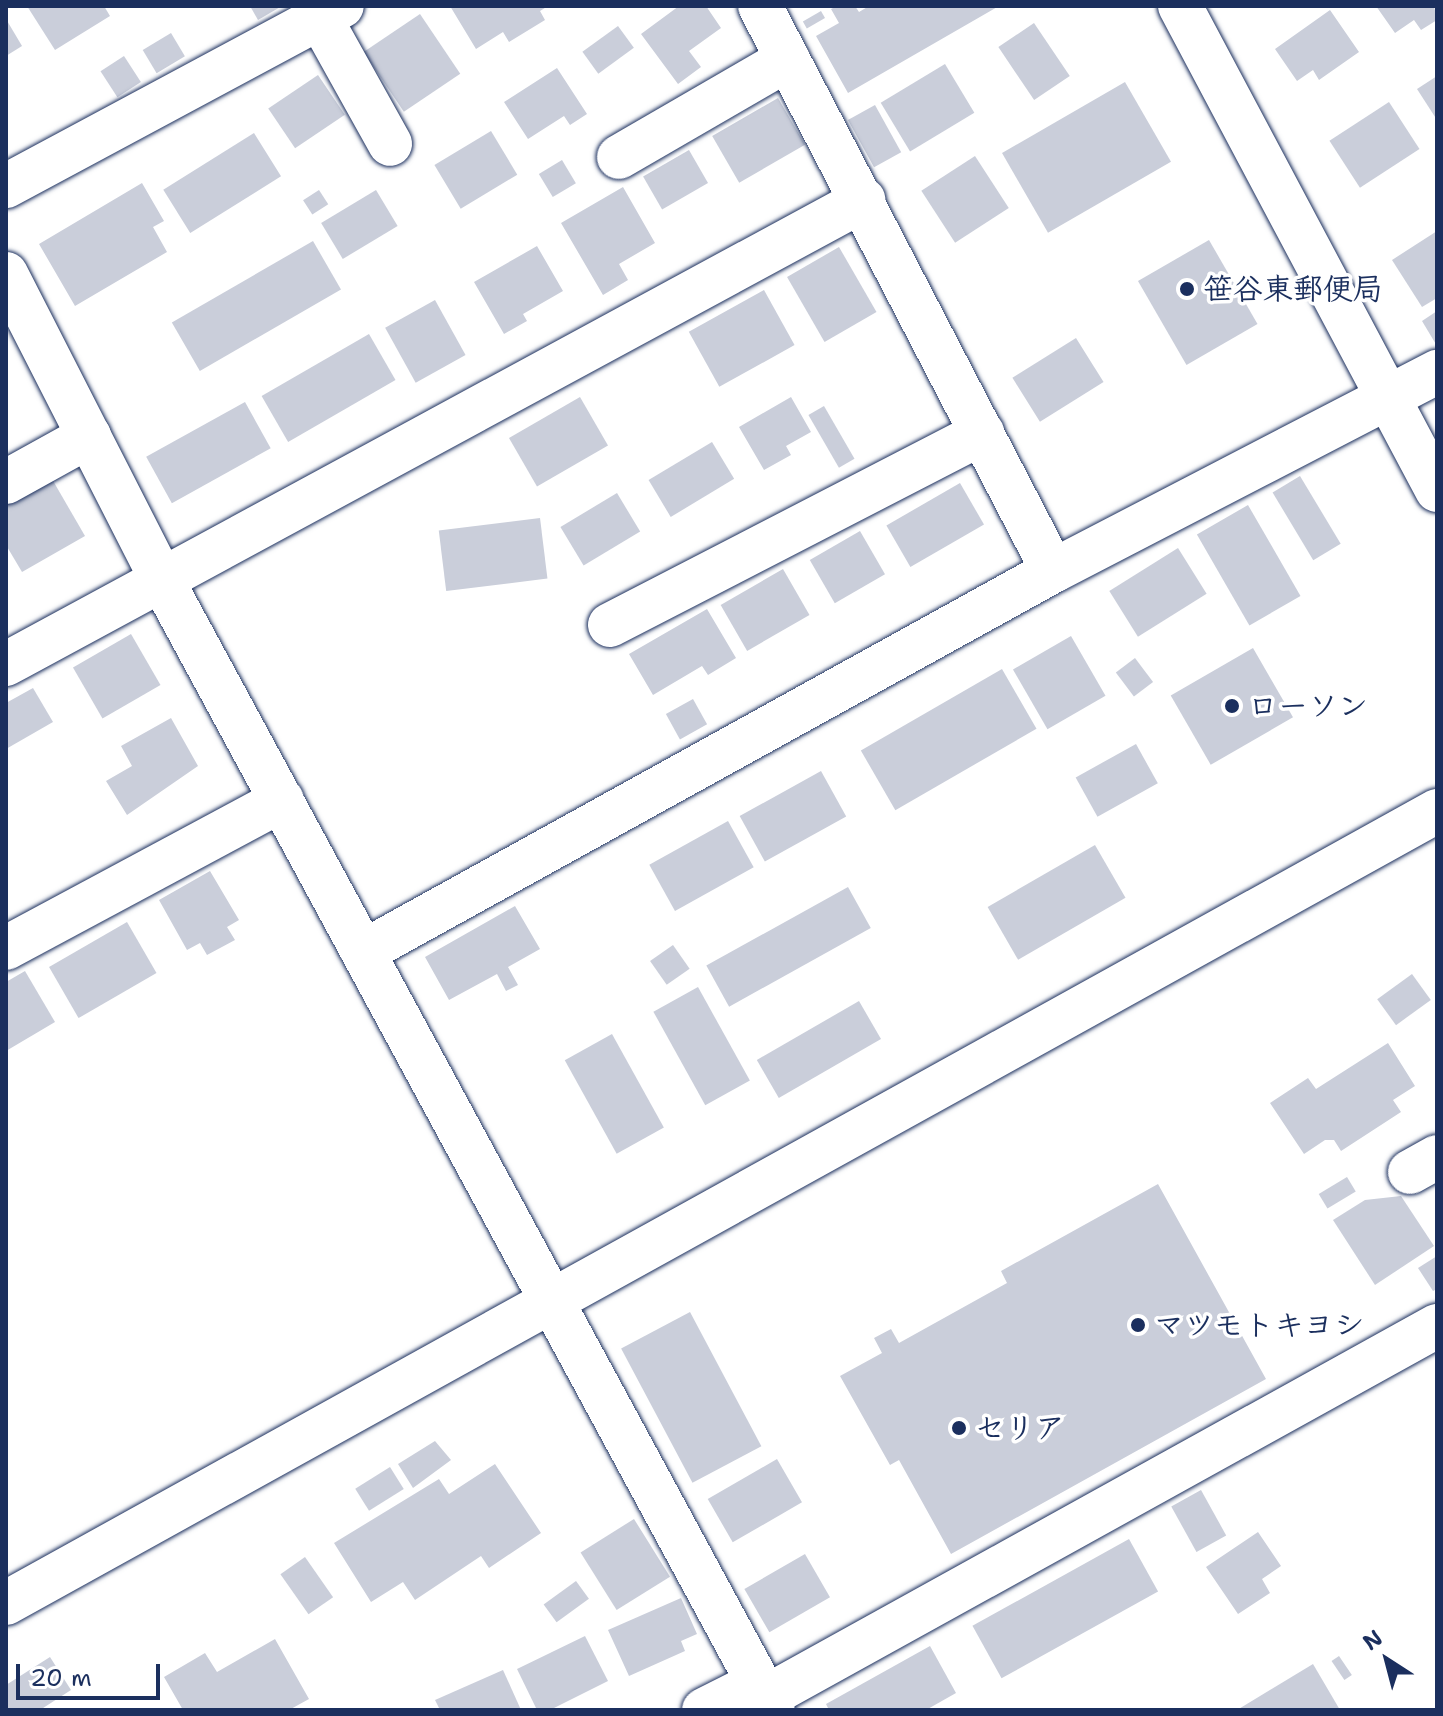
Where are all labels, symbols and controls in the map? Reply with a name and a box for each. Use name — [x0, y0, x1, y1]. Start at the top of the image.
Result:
place label: 笹谷東郵便局 — [1203, 271, 1383, 307]
marker: 笹谷東郵便局 — [1178, 280, 1196, 298]
place label: ローソン — [1248, 688, 1368, 724]
marker: ローソン — [1223, 697, 1241, 715]
place label: マツモトキヨシ — [1154, 1307, 1364, 1343]
marker: マツモトキヨシ — [1129, 1316, 1147, 1334]
place label: セリア — [975, 1410, 1065, 1446]
marker: セリア — [950, 1419, 968, 1437]
north arrow — [1347, 1620, 1427, 1700]
text: N — [1357, 1623, 1388, 1657]
scale bar — [20, 1648, 164, 1698]
text: 20 m — [30, 1662, 92, 1694]

